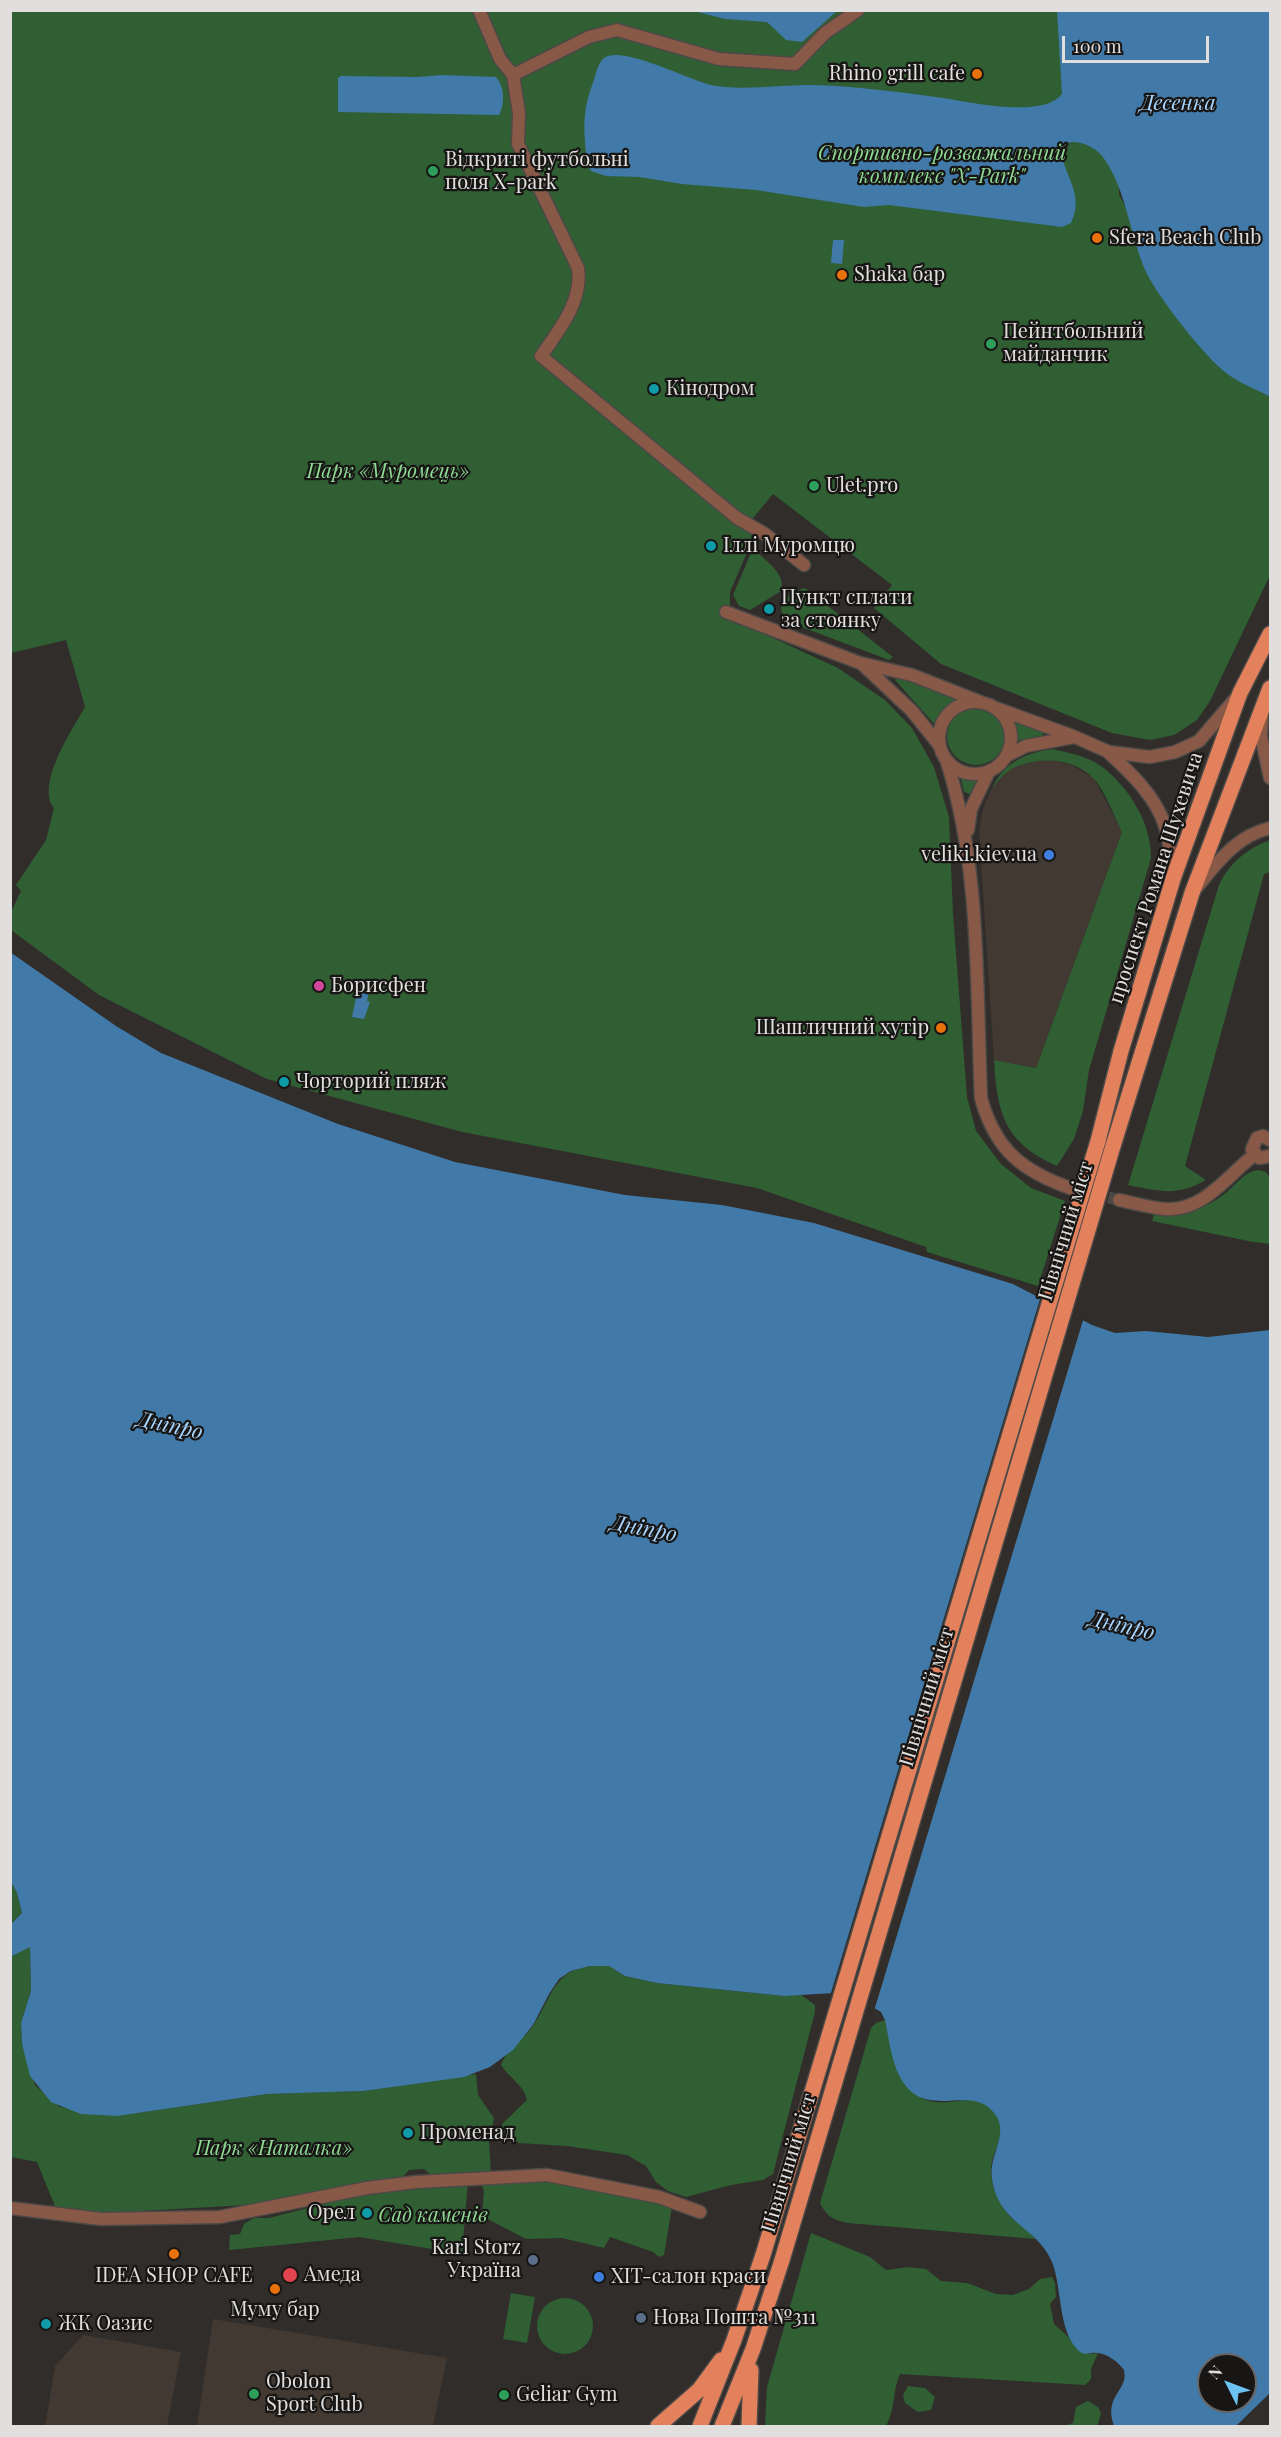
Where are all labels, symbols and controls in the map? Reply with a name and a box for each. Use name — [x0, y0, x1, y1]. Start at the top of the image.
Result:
scale bar — [1065, 24, 1212, 62]
text: 100 m — [1073, 34, 1122, 58]
place label: Rhino grill cafe — [829, 62, 965, 86]
marker: Rhino grill cafe — [970, 67, 984, 81]
water label: Десенка — [1140, 90, 1216, 116]
park label: Спортивно-розважальний комплекс "Х-Park" — [818, 142, 1066, 189]
place label: Відкриті футбольні поля X-park — [445, 148, 629, 195]
marker: Відкриті футбольні поля X-park — [426, 164, 440, 178]
place label: Sfera Beach Club — [1109, 226, 1261, 250]
marker: Sfera Beach Club — [1090, 231, 1104, 245]
place label: Shaka бар — [854, 263, 945, 287]
marker: Shaka бар — [835, 268, 849, 282]
place label: Пейнтбольний майданчик — [1003, 320, 1143, 367]
marker: Пейнтбольний майданчик — [984, 337, 998, 351]
place label: Кінодром — [666, 377, 755, 401]
marker: Кінодром — [647, 382, 661, 396]
park label: Парк «Муромець» — [307, 460, 469, 484]
place label: Ulet.pro — [826, 474, 898, 498]
marker: Ulet.pro — [807, 479, 821, 493]
place label: Іллі Муромцю — [723, 534, 855, 558]
marker: Іллі Муромцю — [704, 539, 718, 553]
place label: Пункт сплати за стоянку — [781, 586, 912, 633]
marker: Пункт сплати за стоянку — [762, 602, 776, 616]
street label: проспект Романа Шухевича — [1104, 749, 1208, 1007]
place label: veliki.kiev.ua — [921, 843, 1037, 867]
marker: veliki.kiev.ua — [1042, 848, 1056, 862]
place label: Борисфен — [331, 974, 426, 998]
marker: Борисфен — [312, 979, 326, 993]
place label: Шашличний хутір — [756, 1016, 929, 1040]
marker: Шашличний хутір — [934, 1021, 948, 1035]
place label: Чорторий пляж — [296, 1070, 446, 1094]
marker: Чорторий пляж — [277, 1075, 291, 1089]
street label: Північний міст — [1033, 1159, 1099, 1303]
water label: Дніпро — [135, 1407, 205, 1445]
water label: Дніпро — [609, 1510, 679, 1548]
water label: Дніпро — [1087, 1606, 1157, 1646]
street label: Північний міст — [894, 1625, 960, 1769]
street label: Північний міст — [756, 2091, 822, 2235]
place label: Променад — [420, 2121, 514, 2145]
marker: Променад — [401, 2126, 415, 2140]
park label: Парк «Наталка» — [195, 2137, 353, 2161]
place label: Орел — [308, 2201, 355, 2225]
park label: Сад каменів — [378, 2204, 488, 2228]
marker: Орел — [360, 2206, 374, 2220]
place label: Karl Storz Україна — [431, 2236, 521, 2283]
marker: IDEA SHOP CAFE — [167, 2247, 181, 2261]
marker: Karl Storz Україна — [526, 2253, 540, 2267]
place label: Амеда — [304, 2263, 361, 2287]
place label: IDEA SHOP CAFE — [95, 2264, 253, 2288]
place label: ХІТ-салон краси — [611, 2265, 766, 2289]
marker: Амеда — [281, 2266, 299, 2284]
marker: ХІТ-салон краси — [592, 2270, 606, 2284]
marker: Муму бар — [268, 2282, 282, 2296]
place label: Муму бар — [230, 2298, 320, 2322]
place label: Нова Пошта №311 — [653, 2306, 816, 2330]
marker: Нова Пошта №311 — [634, 2311, 648, 2325]
place label: ЖК Оазис — [58, 2312, 153, 2336]
marker: ЖК Оазис — [39, 2317, 53, 2331]
north arrow — [1197, 2353, 1257, 2413]
text: N — [1203, 2361, 1226, 2383]
place label: Obolon Sport Club — [266, 2370, 363, 2417]
place label: Geliar Gym — [516, 2383, 617, 2407]
marker: Obolon Sport Club — [247, 2387, 261, 2401]
marker: Geliar Gym — [497, 2388, 511, 2402]

